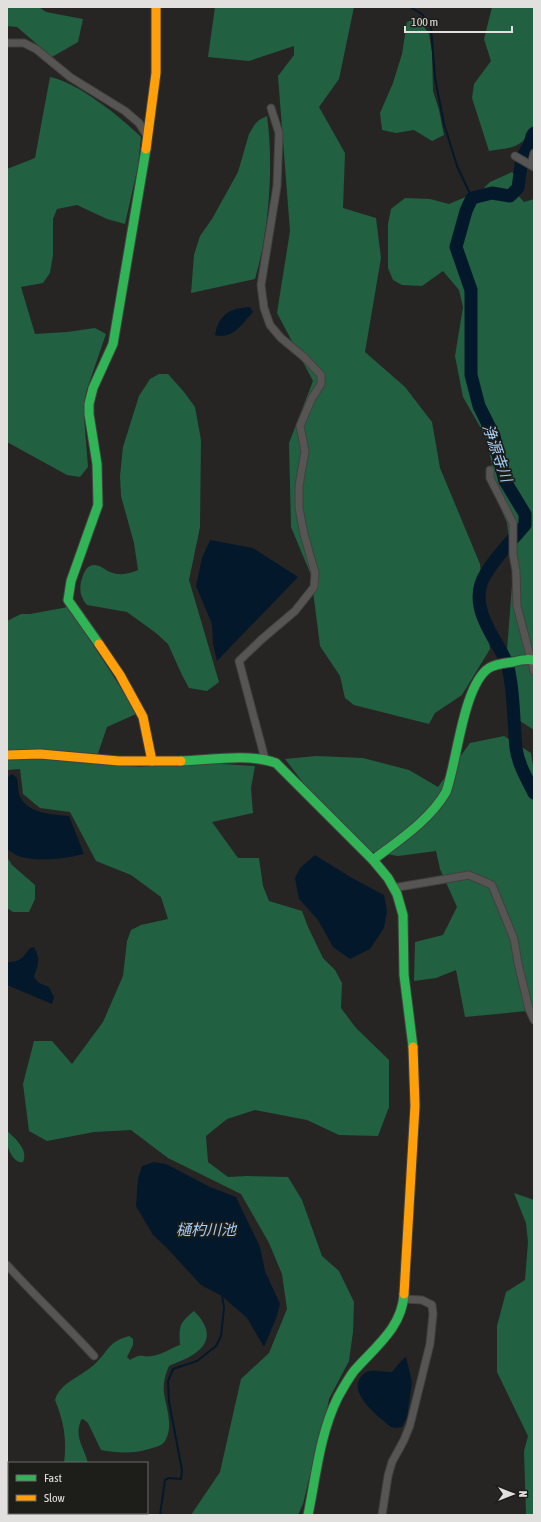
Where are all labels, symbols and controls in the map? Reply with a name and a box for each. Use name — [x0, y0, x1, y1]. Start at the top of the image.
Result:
scale bar — [405, 8, 512, 34]
text: 100 m — [411, 15, 438, 29]
water label: 浄源寺川 — [480, 422, 516, 486]
water label: 樋杓川池 — [176, 1221, 238, 1238]
legend — [8, 1462, 148, 1514]
text: Fast — [44, 1471, 62, 1485]
north arrow — [493, 1474, 533, 1514]
text: Slow — [44, 1491, 65, 1505]
text: N — [517, 1491, 529, 1497]

